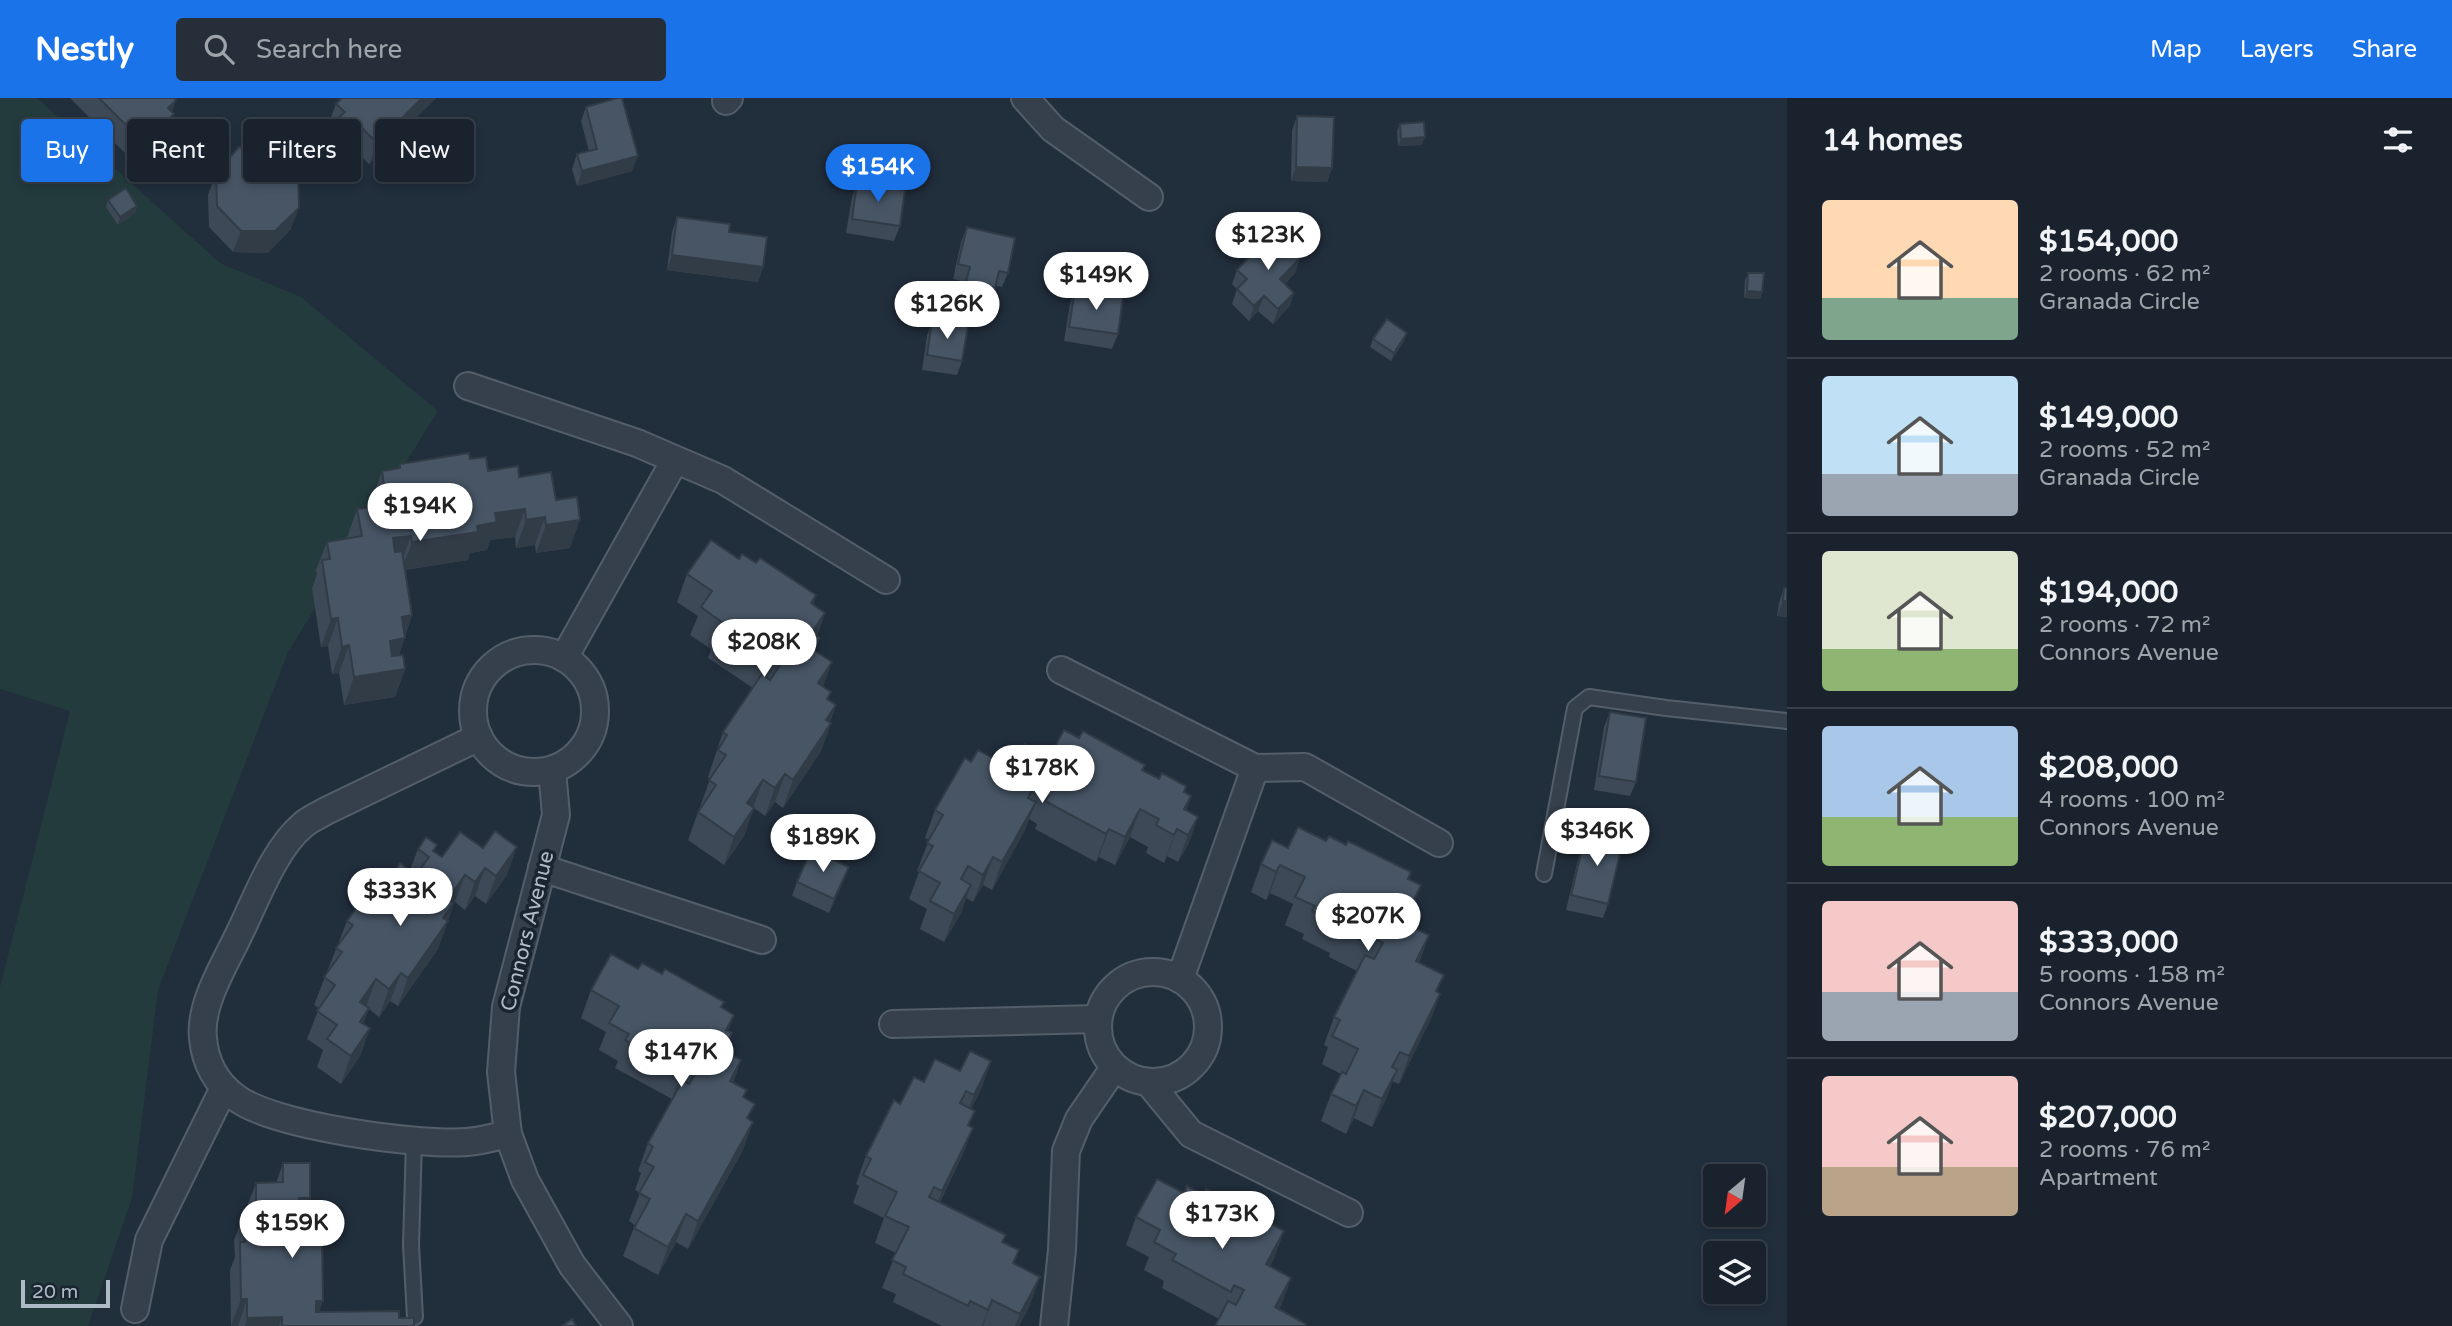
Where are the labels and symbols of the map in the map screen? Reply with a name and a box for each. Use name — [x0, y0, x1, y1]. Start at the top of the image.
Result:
pin: $154K — [829, 144, 927, 204]
pin: $123K — [1219, 212, 1317, 272]
pin: $149K — [1047, 252, 1145, 312]
pin: $126K — [898, 282, 996, 341]
pin: $194K — [371, 484, 469, 543]
pin: $208K — [715, 620, 813, 679]
pin: $178K — [993, 746, 1091, 805]
pin: $346K — [1548, 808, 1646, 868]
pin: $189K — [774, 814, 872, 874]
street label: Connors Avenue — [496, 848, 559, 1014]
pin: $333K — [351, 868, 449, 928]
pin: $207K — [1319, 894, 1417, 953]
pin: $147K — [632, 1030, 730, 1089]
north arrow — [1703, 1164, 1766, 1227]
pin: $173K — [1173, 1192, 1271, 1251]
pin: $159K — [243, 1200, 341, 1260]
scale bar — [21, 1277, 110, 1309]

